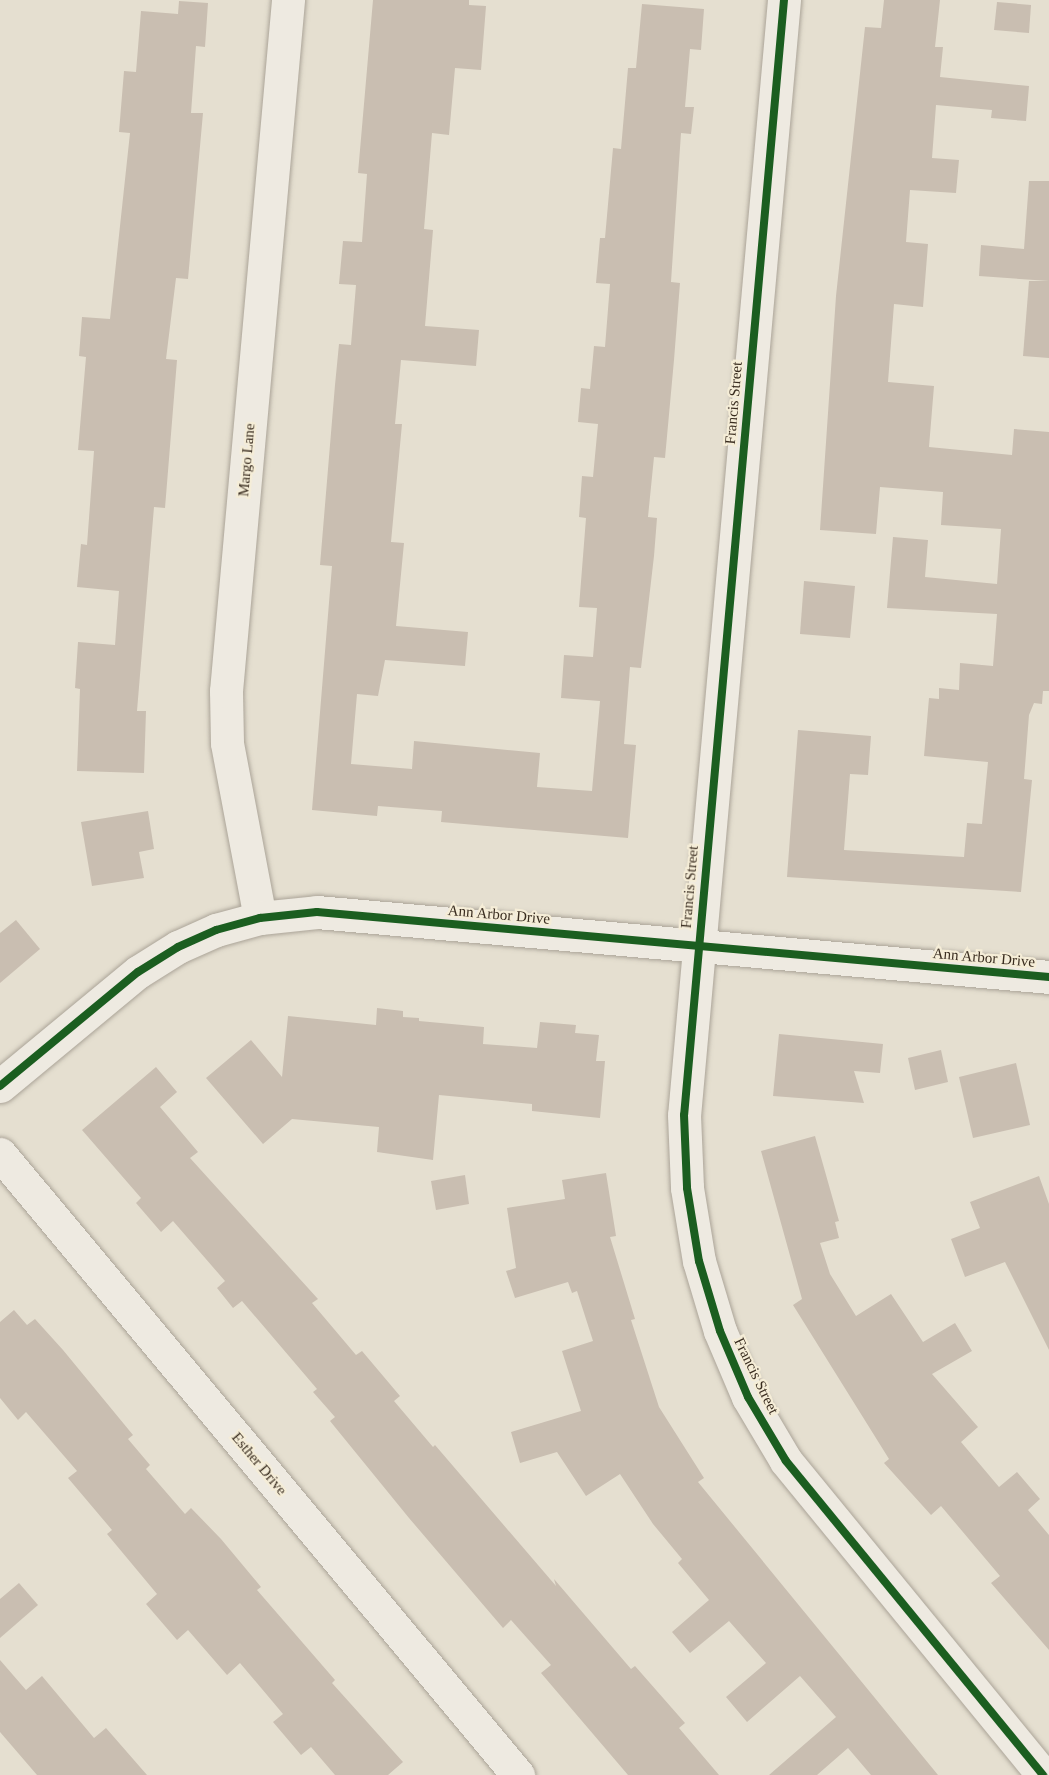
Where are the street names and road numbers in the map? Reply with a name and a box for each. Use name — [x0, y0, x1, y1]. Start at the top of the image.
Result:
street label: Francis Street — [721, 361, 747, 445]
street label: Margo Lane — [235, 423, 259, 497]
street label: Francis Street — [677, 845, 703, 929]
street label: Ann Arbor Drive — [447, 902, 551, 928]
street label: Ann Arbor Drive — [932, 945, 1036, 971]
street label: Francis Street — [730, 1335, 782, 1417]
street label: Esther Drive — [228, 1429, 290, 1499]

